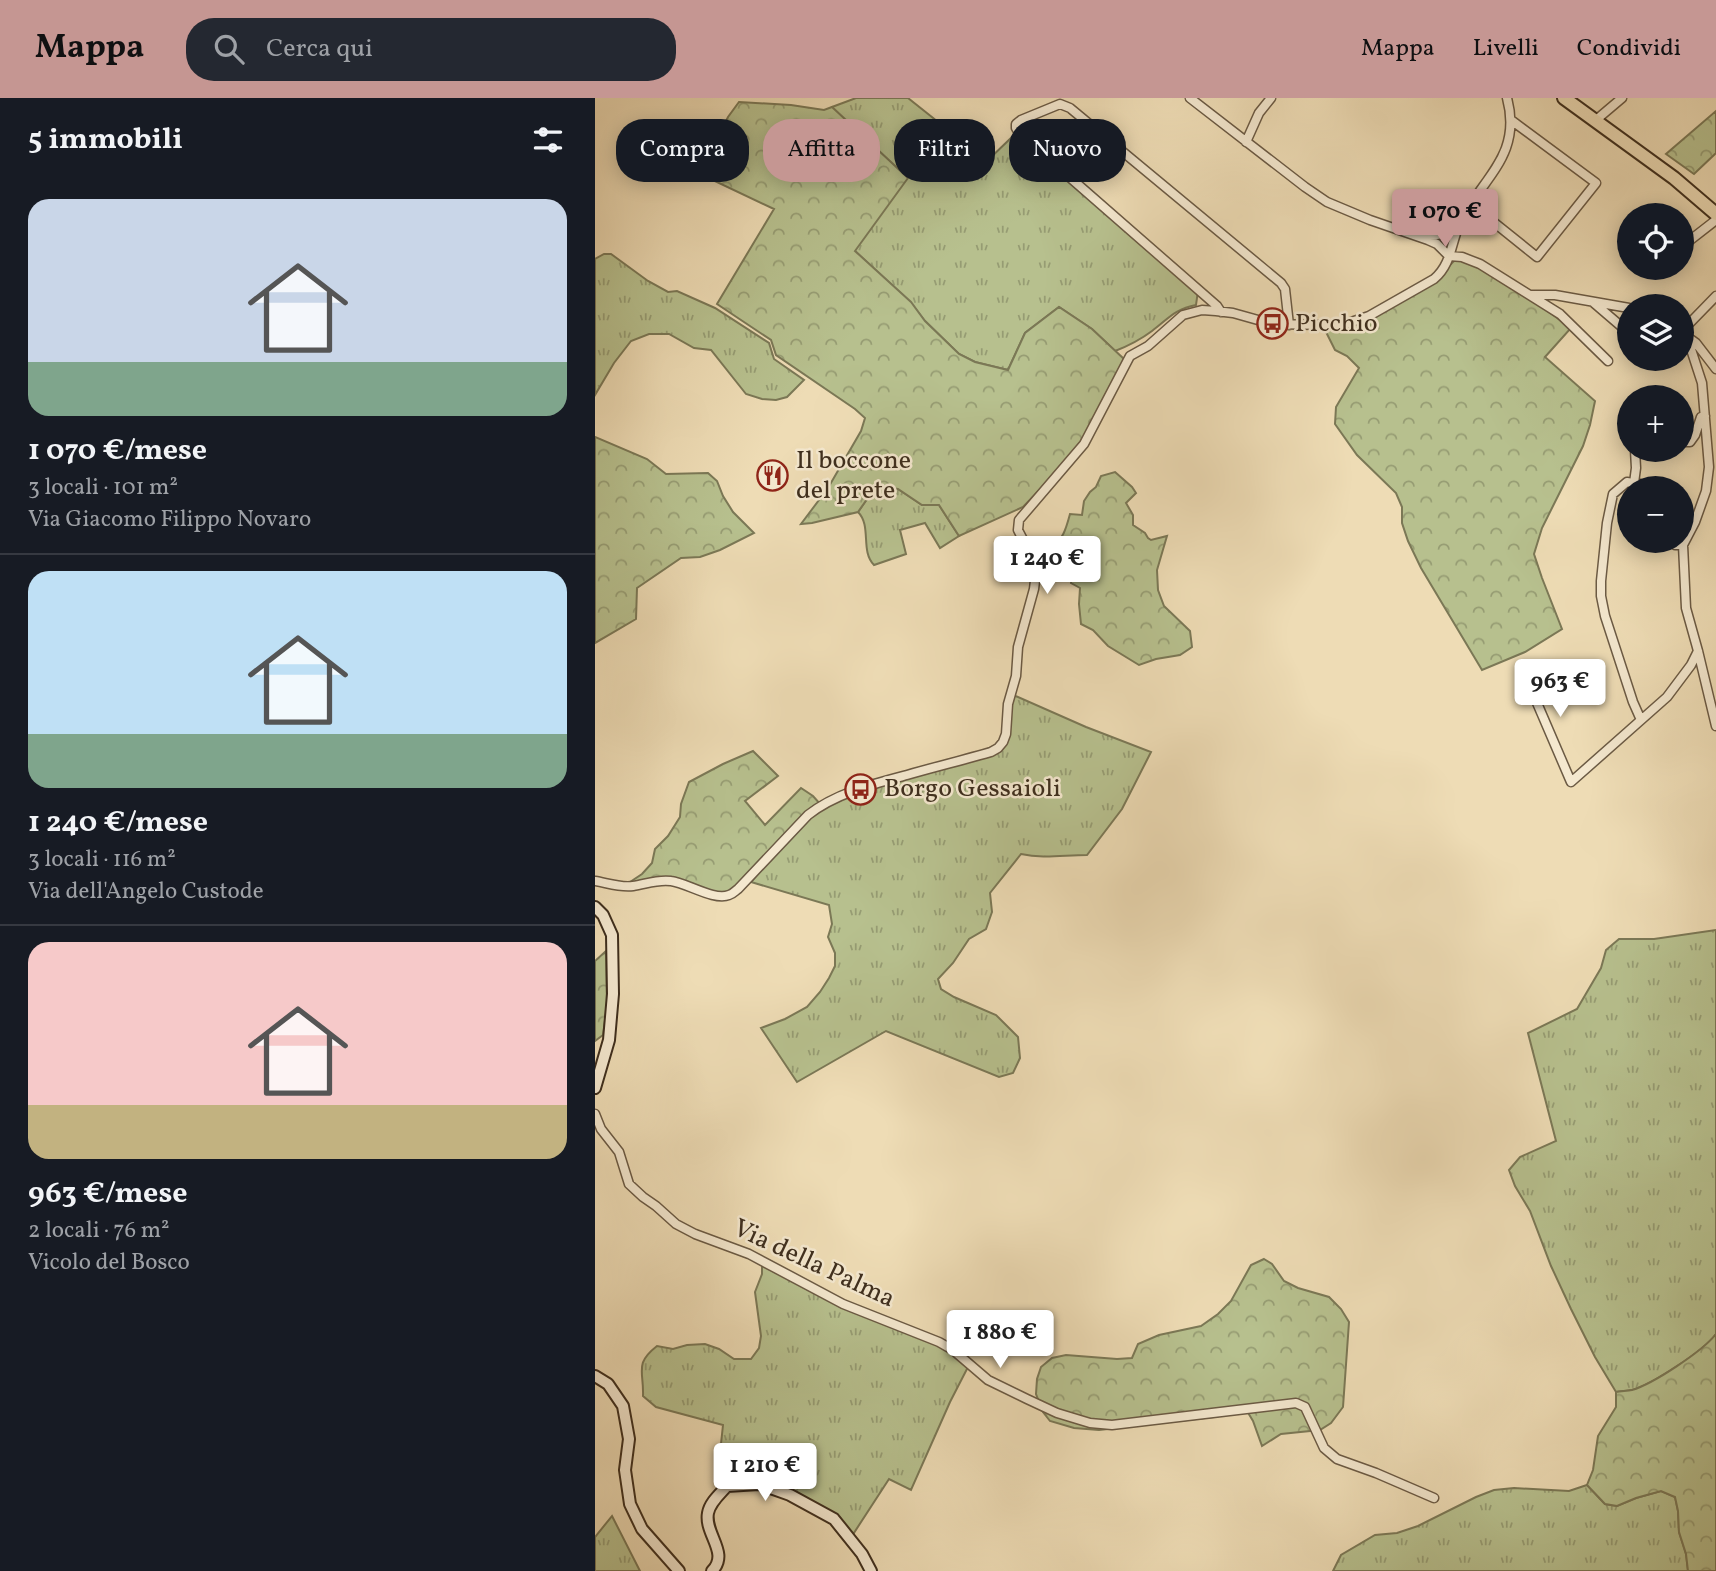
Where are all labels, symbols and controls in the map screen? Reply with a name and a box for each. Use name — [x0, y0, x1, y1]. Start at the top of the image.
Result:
search box — [186, 18, 676, 81]
text: Mappa — [35, 26, 144, 72]
icon: search — [210, 30, 248, 68]
text: Cerca qui — [266, 31, 373, 67]
text: Mappa — [1361, 32, 1435, 66]
text: Livelli — [1473, 32, 1539, 66]
text: Condividi — [1577, 32, 1681, 66]
text: 5 immobili — [28, 119, 183, 161]
chip: Compra — [616, 119, 749, 182]
chip: Affitta — [763, 119, 880, 182]
chip: Filtri — [894, 119, 995, 182]
chip: Nuovo — [1009, 119, 1126, 182]
icon: filters — [529, 121, 567, 159]
pin: 1 070 € — [1380, 190, 1510, 249]
text: 1 070 € — [1408, 196, 1482, 228]
map controls — [1617, 203, 1694, 553]
button: locate — [1617, 203, 1694, 280]
icon: home — [235, 245, 361, 371]
button: layers — [1617, 294, 1694, 371]
place label: Picchio — [1295, 306, 1378, 342]
bus stop icon: Picchio — [1255, 307, 1289, 341]
button: + — [1617, 385, 1694, 462]
text: 1 070 €/mese — [28, 430, 207, 472]
place label: Il boccone del prete — [796, 443, 911, 509]
restaurant icon: Il boccone del prete — [756, 459, 790, 493]
text: 3 locali · 101 m² — [28, 472, 178, 504]
button: − — [1617, 476, 1694, 553]
text: Via Giacomo Filippo Novaro — [28, 504, 311, 536]
pin: 1 240 € — [982, 536, 1112, 596]
text: 1 240 € — [1010, 543, 1084, 575]
icon: home — [235, 617, 361, 743]
pin: 963 € — [1511, 660, 1609, 719]
text: 963 € — [1531, 666, 1589, 698]
place label: Borgo Gessaioli — [884, 771, 1061, 807]
bus stop icon: Borgo Gessaioli — [844, 772, 878, 806]
text: 1 240 €/mese — [28, 802, 208, 844]
text: 3 locali · 116 m² — [28, 844, 176, 876]
text: Via dell'Angelo Custode — [28, 876, 264, 908]
icon: home — [235, 988, 361, 1114]
text: 963 €/mese — [28, 1173, 188, 1215]
street label: Via della Palma — [727, 1211, 901, 1317]
text: 2 locali · 76 m² — [28, 1215, 170, 1247]
text: Vicolo del Bosco — [28, 1247, 190, 1279]
pin: 1 880 € — [935, 1310, 1065, 1370]
text: 1 880 € — [963, 1317, 1037, 1349]
pin: 1 210 € — [700, 1444, 830, 1503]
text: 1 210 € — [730, 1450, 800, 1482]

